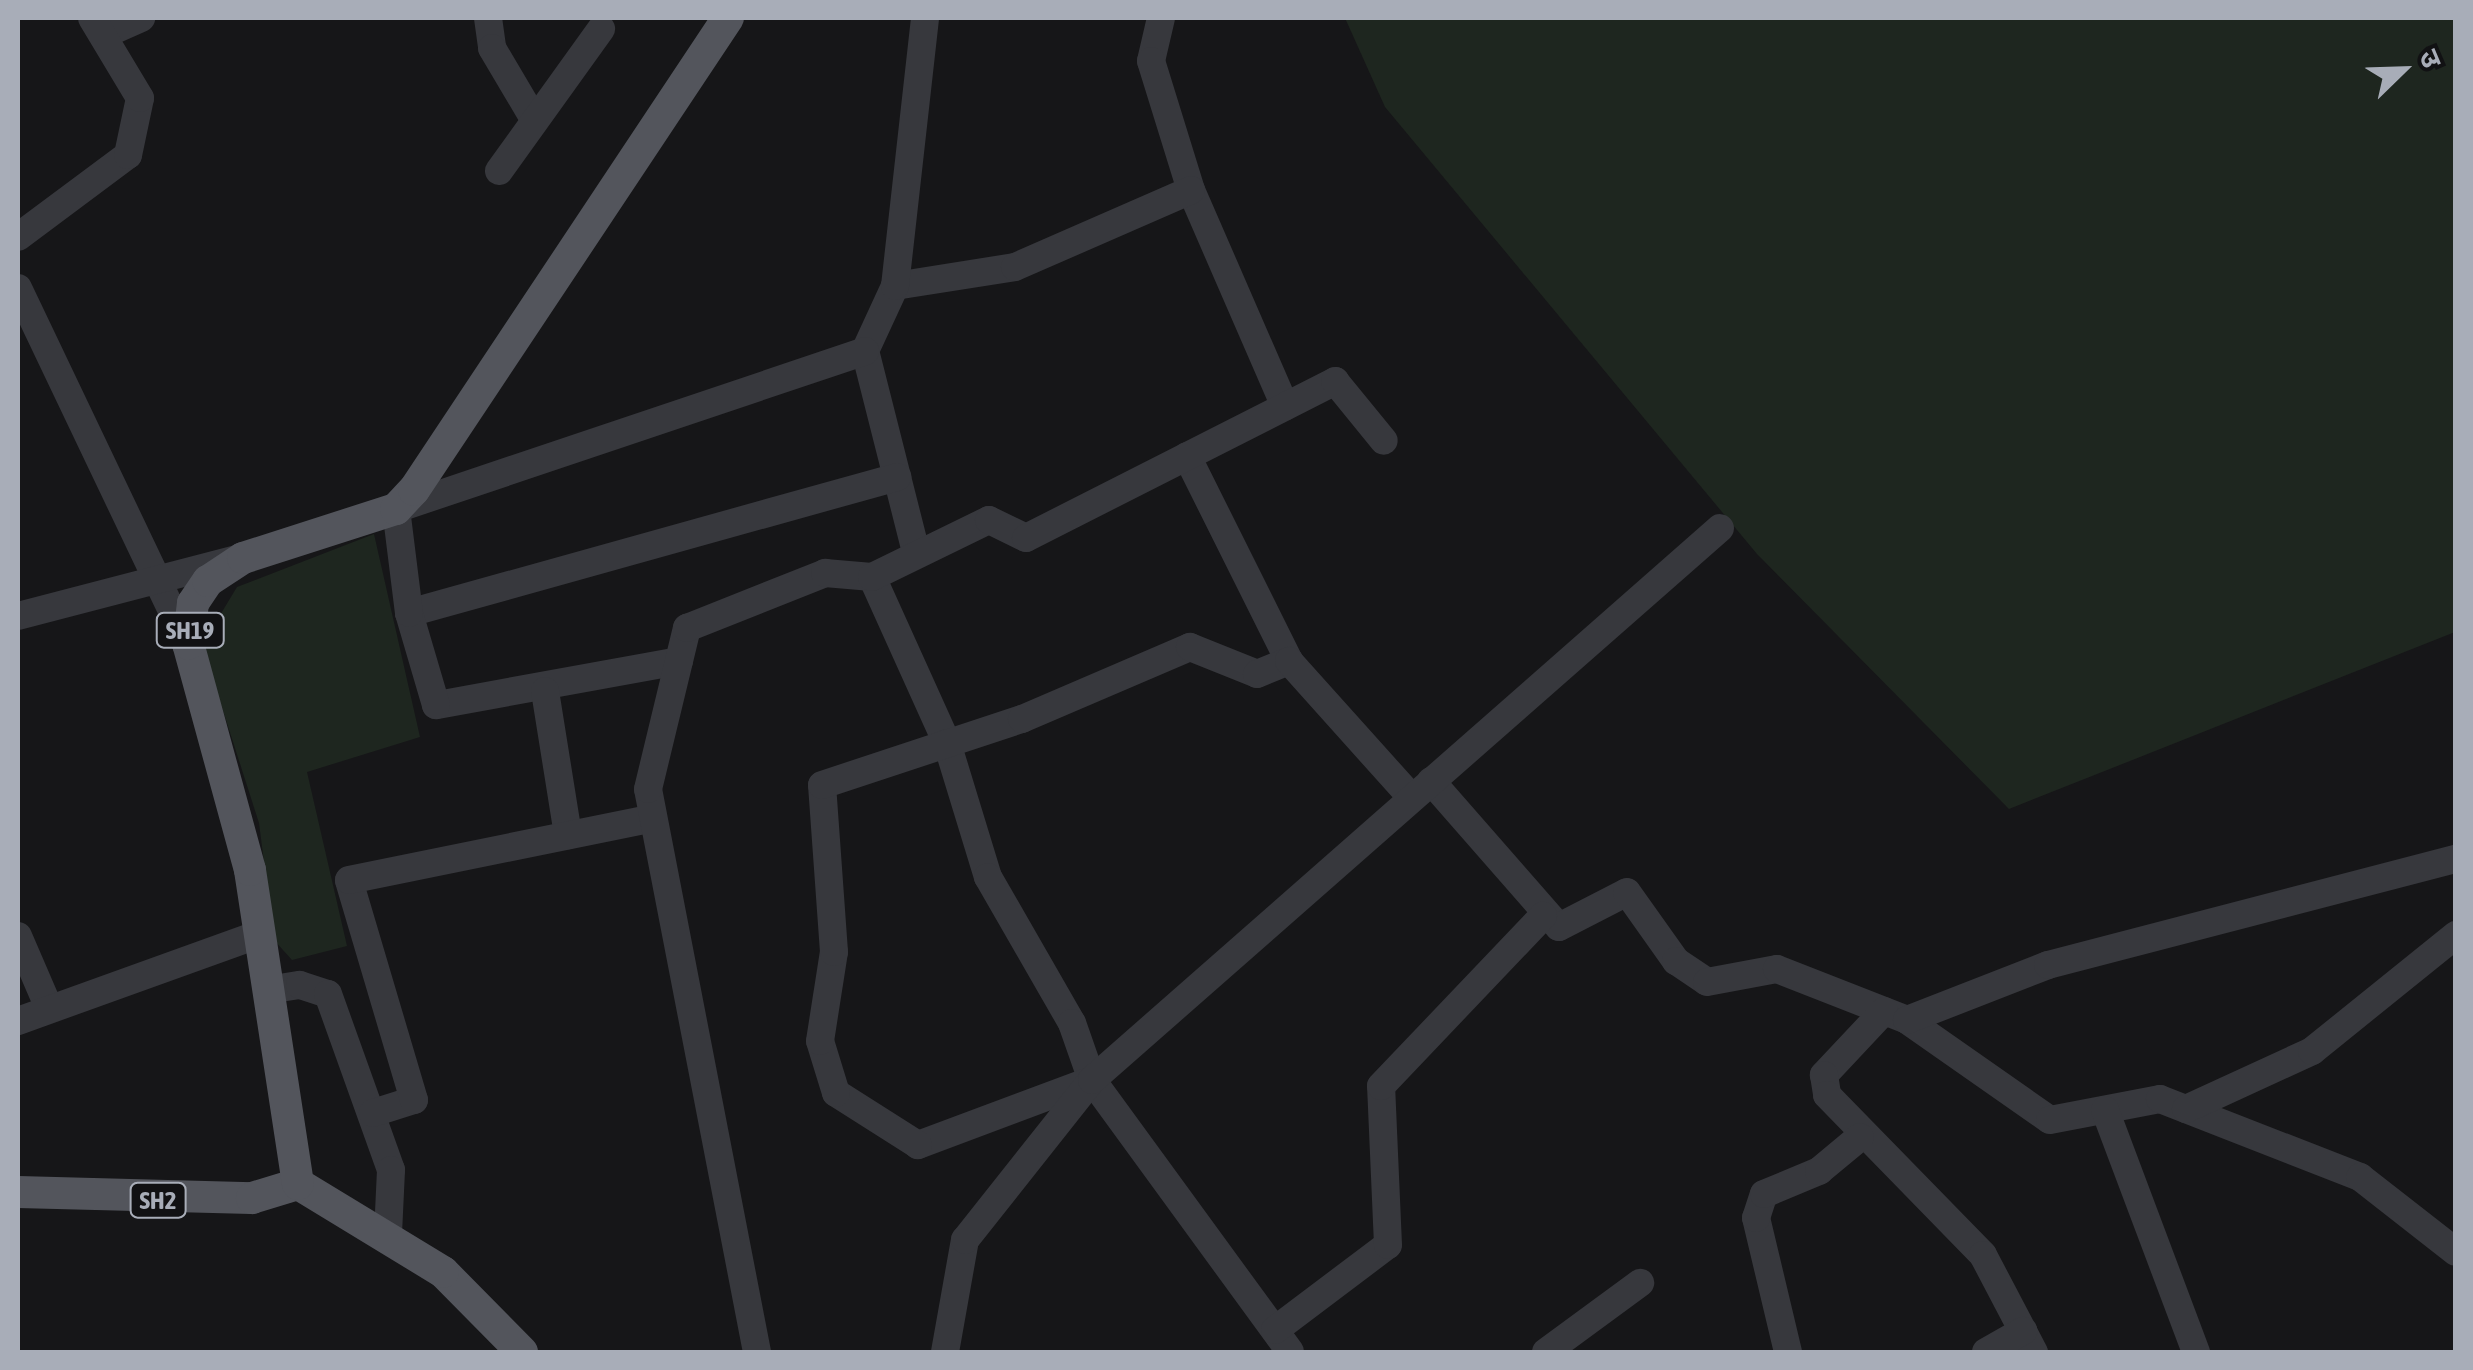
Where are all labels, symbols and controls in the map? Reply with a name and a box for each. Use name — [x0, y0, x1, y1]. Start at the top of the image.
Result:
north arrow — [2353, 20, 2453, 120]
text: उ — [2413, 44, 2449, 72]
road number: SH19 — [155, 610, 225, 650]
road number: SH2 — [128, 1180, 188, 1220]

